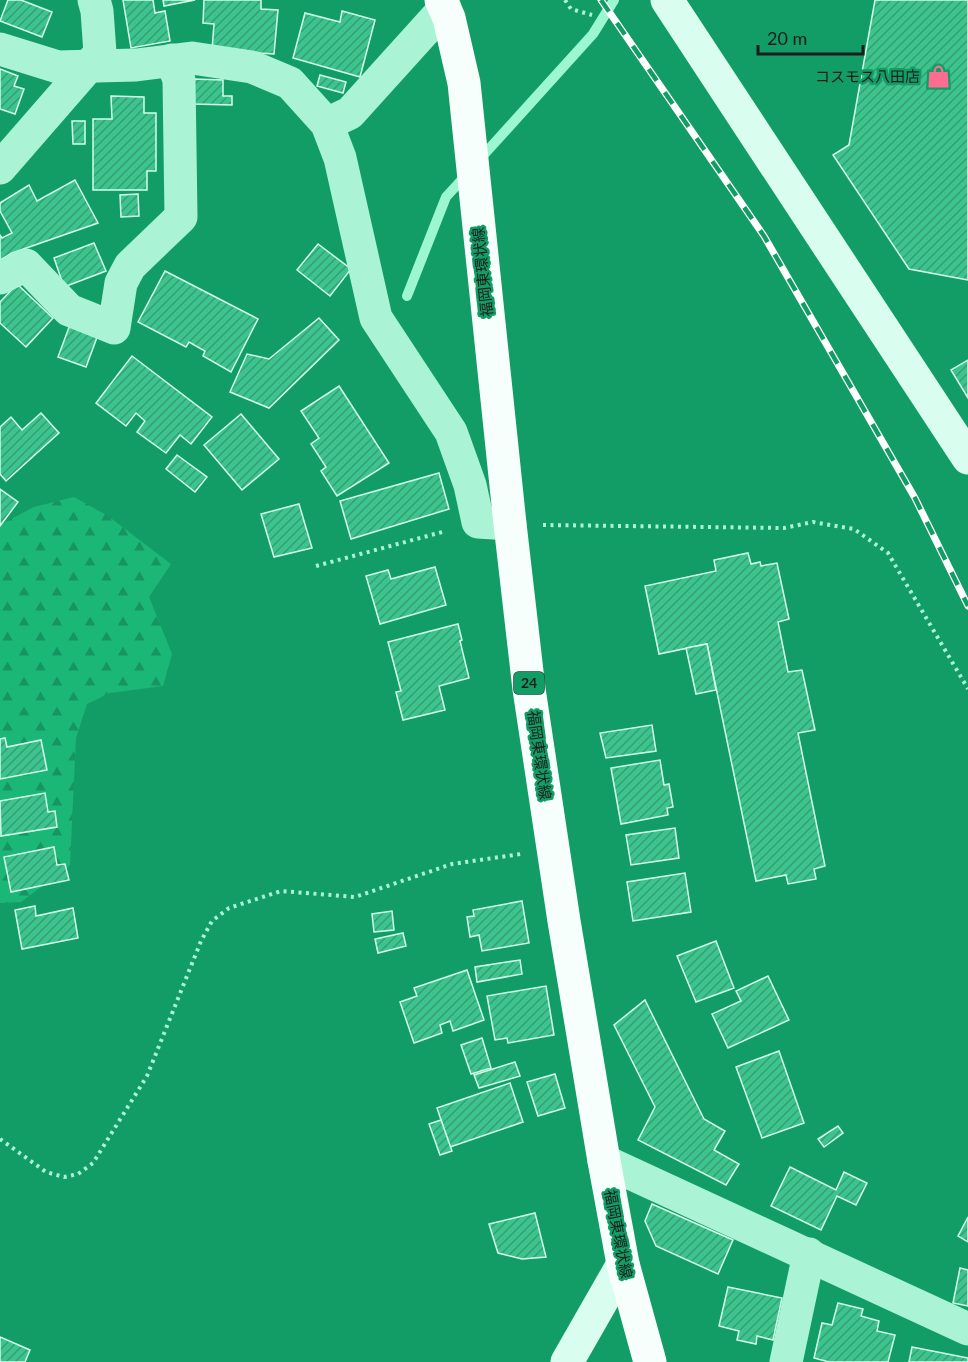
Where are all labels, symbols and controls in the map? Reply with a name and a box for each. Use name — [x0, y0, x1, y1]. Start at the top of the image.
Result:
scale bar — [758, 18, 863, 56]
text: 20 m — [767, 27, 807, 49]
shop icon: コスモス八田店 — [925, 64, 951, 90]
place label: コスモス八田店 — [815, 67, 920, 85]
street label: 福岡東環状線 — [468, 226, 496, 318]
road number: 24 — [514, 672, 544, 694]
street label: 福岡東環状線 — [525, 709, 555, 801]
street label: 福岡東環状線 — [602, 1188, 636, 1280]

